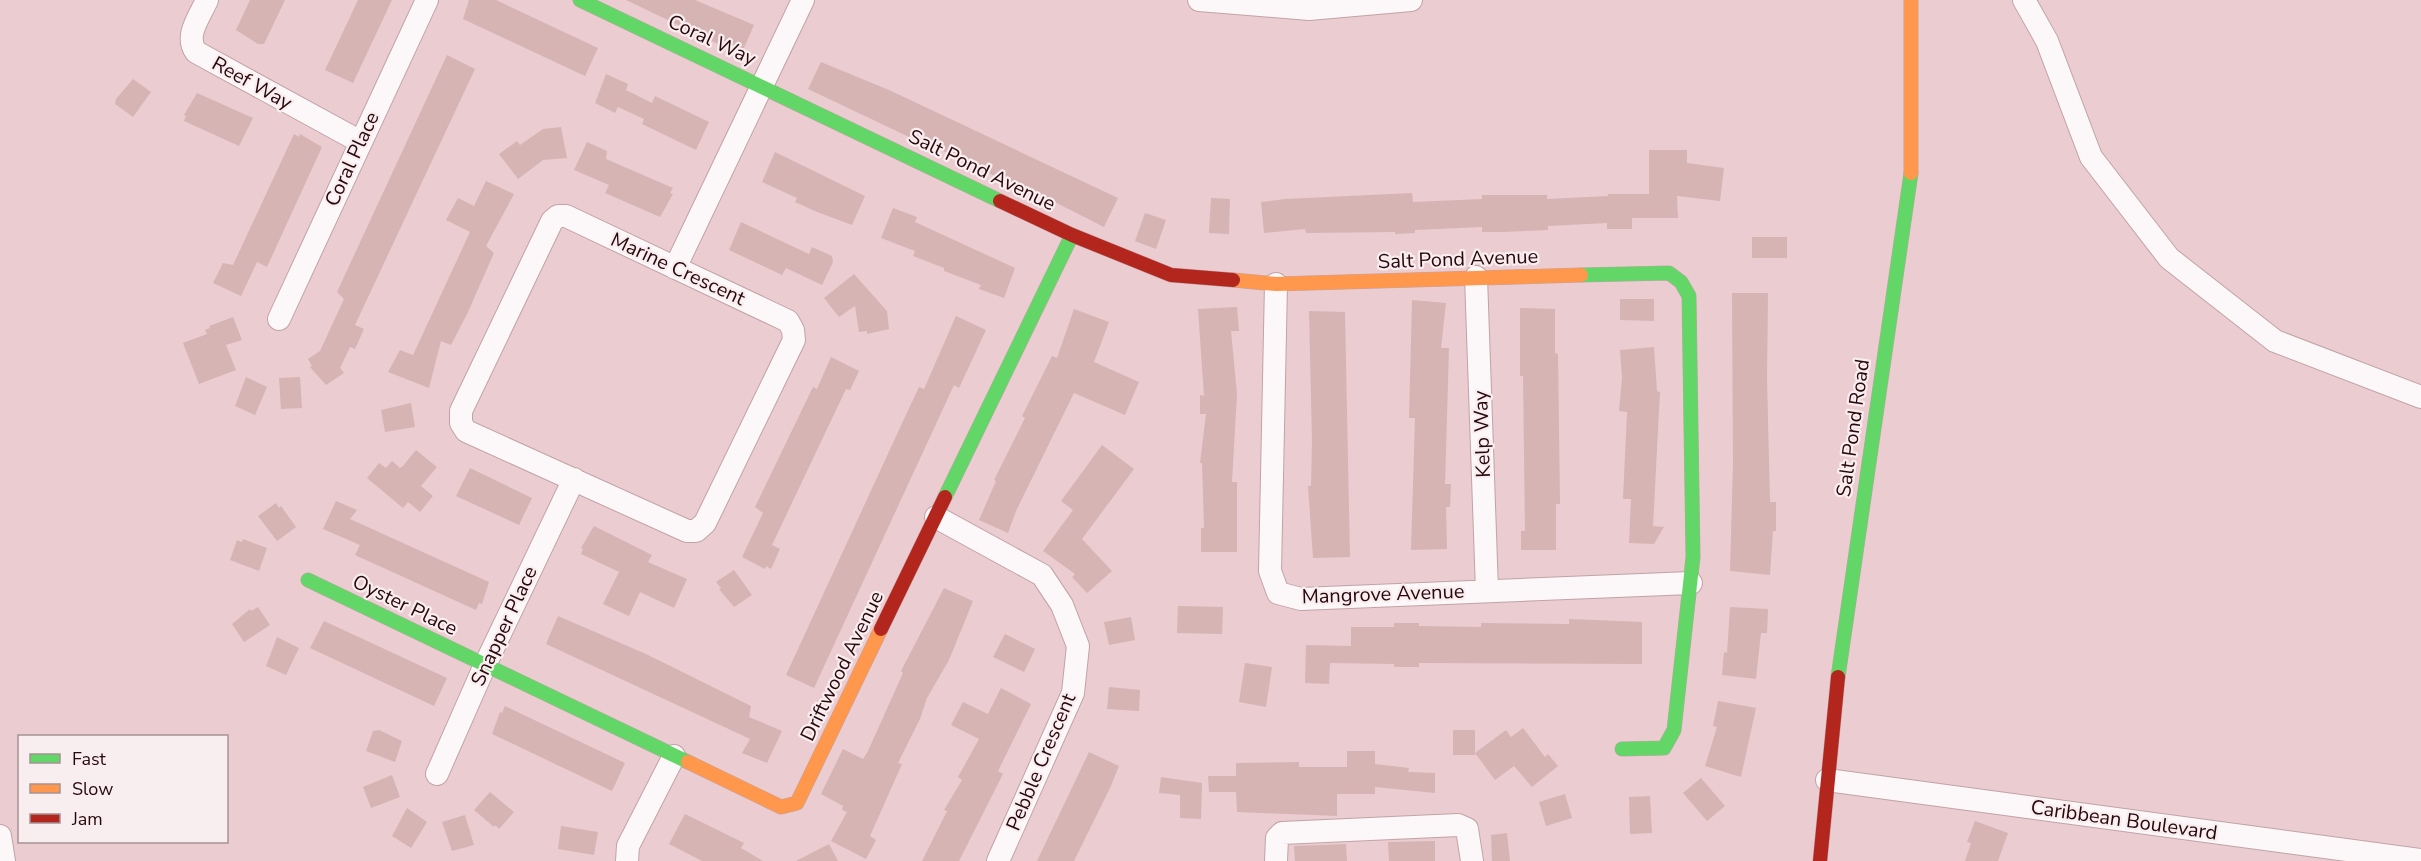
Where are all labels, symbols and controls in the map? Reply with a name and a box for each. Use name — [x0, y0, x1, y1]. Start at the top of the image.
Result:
street label: Coral Way — [664, 8, 761, 72]
street label: Reef Way — [207, 50, 298, 116]
street label: Coral Place — [318, 107, 386, 211]
street label: Salt Pond Avenue — [904, 123, 1060, 217]
street label: Marine Crescent — [606, 226, 751, 312]
street label: Salt Pond Avenue — [1377, 243, 1539, 275]
street label: Salt Pond Road — [1830, 357, 1876, 499]
street label: Kelp Way — [1467, 389, 1497, 478]
street label: Snapper Place — [464, 562, 544, 690]
street label: Oyster Place — [348, 568, 462, 642]
street label: Mangrove Avenue — [1301, 578, 1465, 610]
street label: Driftwood Avenue — [794, 587, 890, 745]
street label: Pebble Crescent — [1000, 688, 1082, 835]
legend — [18, 735, 228, 843]
text: Fast — [72, 747, 107, 771]
text: Slow — [72, 777, 113, 801]
street label: Caribbean Boulevard — [2029, 794, 2219, 846]
text: Jam — [71, 807, 103, 831]

